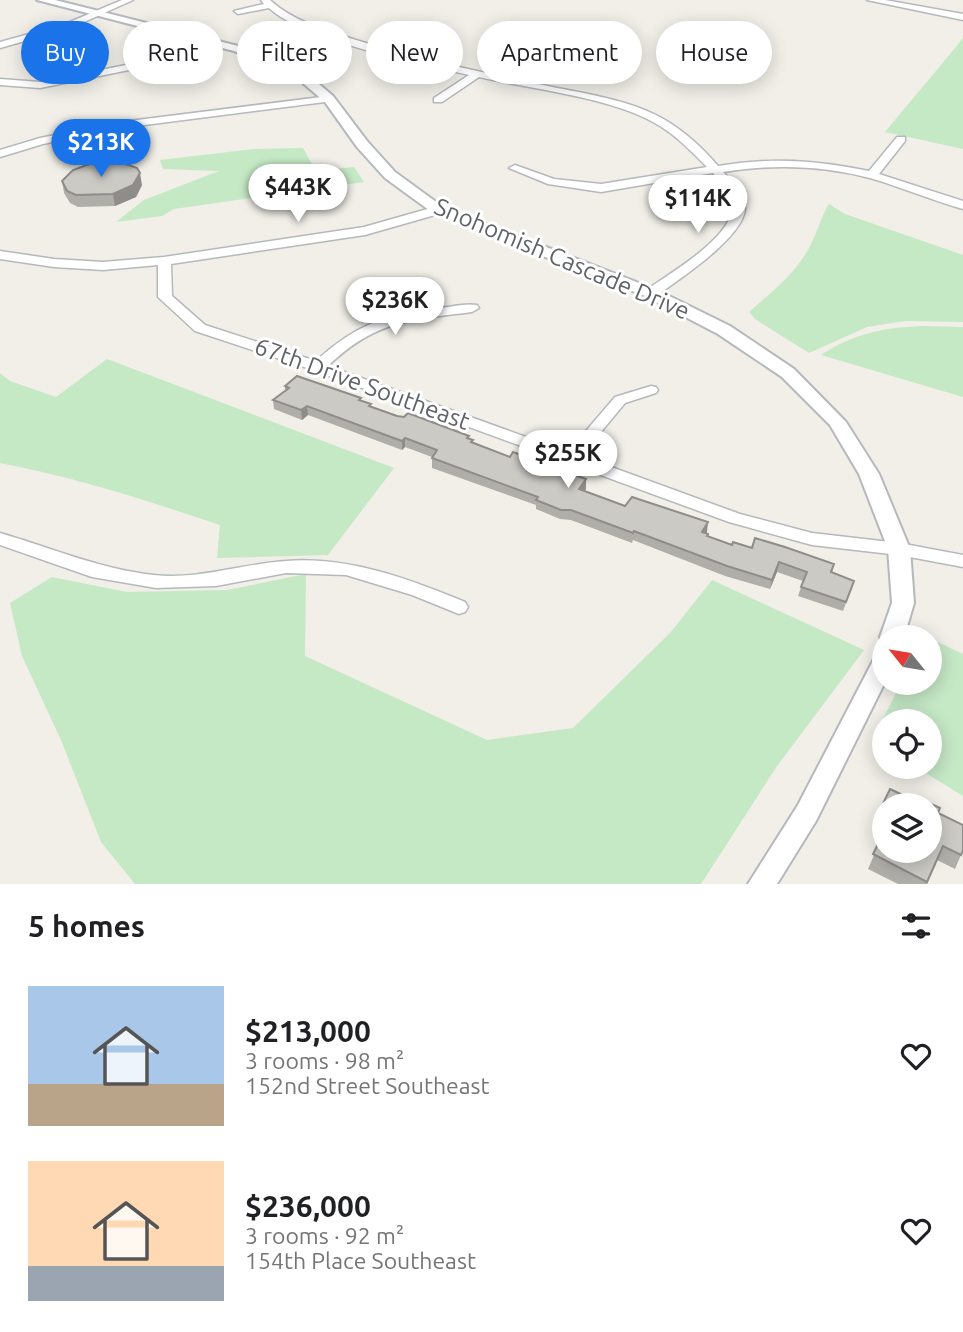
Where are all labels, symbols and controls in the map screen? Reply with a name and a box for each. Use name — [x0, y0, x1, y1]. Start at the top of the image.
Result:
chip: Buy — [21, 21, 109, 84]
chip: Rent — [123, 21, 223, 84]
chip: Filters — [237, 21, 352, 84]
chip: New — [366, 21, 463, 84]
chip: Apartment — [477, 21, 642, 84]
chip: House — [656, 21, 772, 84]
pin: $213K — [52, 120, 150, 179]
text: $213K — [67, 129, 135, 154]
pin: $443K — [249, 164, 347, 224]
text: $443K — [264, 174, 332, 199]
pin: $114K — [649, 176, 747, 235]
text: $114K — [664, 185, 732, 210]
street label: Snohomish Cascade Drive — [431, 192, 694, 325]
pin: $236K — [346, 278, 444, 337]
text: $236K — [361, 287, 429, 312]
street label: 67th Drive Southeast — [251, 332, 474, 435]
pin: $255K — [519, 430, 617, 490]
text: $255K — [534, 440, 602, 465]
north arrow — [872, 625, 942, 695]
map controls — [872, 625, 942, 863]
button: locate — [872, 709, 942, 779]
button: layers — [872, 793, 942, 863]
icon: filters — [897, 907, 935, 945]
text: 5 homes — [28, 909, 145, 943]
icon: home — [84, 1014, 168, 1098]
text: $213,000 — [245, 1014, 371, 1048]
icon: heart — [897, 1037, 935, 1075]
text: 3 rooms · 98 m² — [245, 1048, 404, 1073]
text: 152nd Street Southeast — [245, 1073, 490, 1098]
icon: home — [84, 1189, 168, 1273]
text: $236,000 — [245, 1189, 371, 1223]
icon: heart — [897, 1212, 935, 1250]
text: 3 rooms · 92 m² — [245, 1223, 404, 1248]
text: 154th Place Southeast — [245, 1248, 476, 1273]

